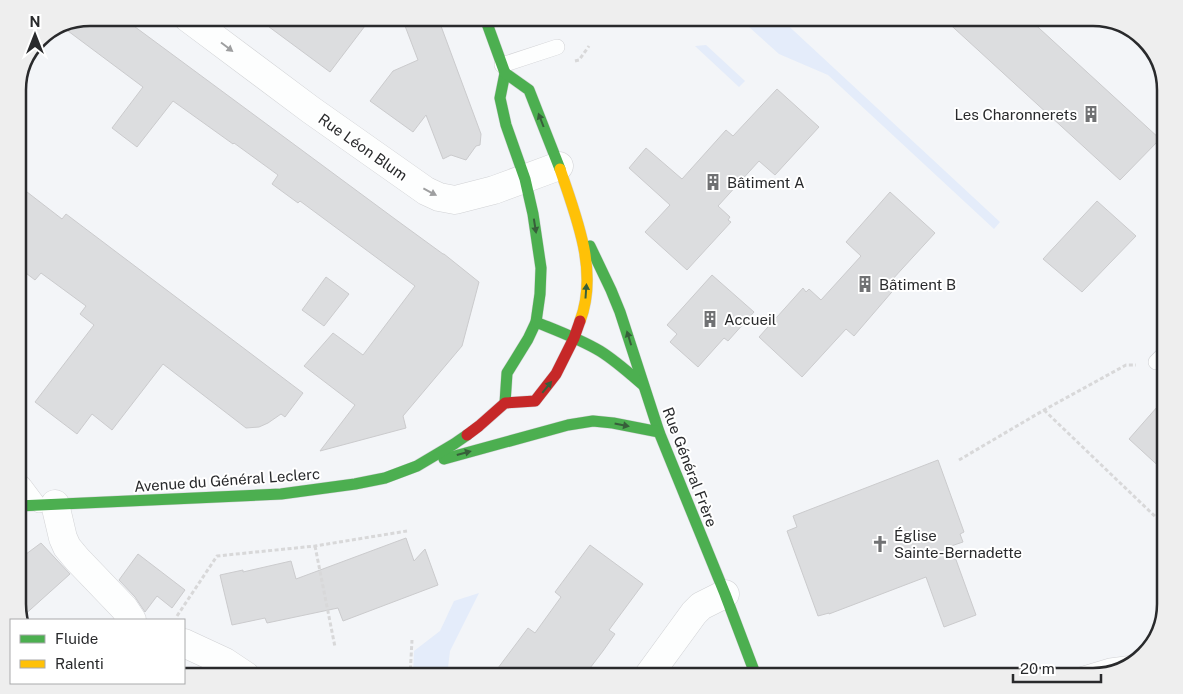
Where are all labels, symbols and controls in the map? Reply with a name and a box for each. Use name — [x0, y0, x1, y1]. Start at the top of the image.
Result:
north arrow — [10, 10, 60, 60]
text: N — [30, 14, 40, 30]
one-way arrow — [220, 41, 233, 52]
building icon: Les Charonnerets — [1081, 104, 1101, 124]
place label: Les Charonnerets — [954, 106, 1077, 123]
street label: Rue Léon Blum — [315, 110, 411, 184]
one-way arrow — [537, 112, 545, 127]
building icon: Bâtiment A — [703, 172, 723, 192]
place label: Bâtiment A — [727, 174, 805, 191]
one-way arrow — [423, 188, 437, 197]
one-way arrow — [532, 219, 540, 235]
building icon: Bâtiment B — [855, 274, 875, 294]
place label: Bâtiment B — [879, 276, 956, 293]
one-way arrow — [582, 283, 590, 299]
building icon: Accueil — [700, 309, 720, 329]
place label: Accueil — [724, 311, 776, 328]
one-way arrow — [624, 331, 632, 346]
one-way arrow — [541, 380, 552, 393]
street label: Rue Général Frère — [659, 405, 721, 529]
one-way arrow — [614, 421, 630, 429]
one-way arrow — [456, 449, 471, 457]
street label: Avenue du Général Leclerc — [133, 465, 321, 495]
place label: Église Sainte-Bernadette — [894, 527, 1022, 561]
church icon: Église Sainte-Bernadette — [870, 534, 890, 554]
legend — [10, 619, 185, 684]
text: Fluide — [55, 630, 98, 647]
scale bar — [1013, 652, 1100, 684]
text: Ralenti — [55, 655, 104, 672]
text: 20 m — [1020, 660, 1055, 677]

